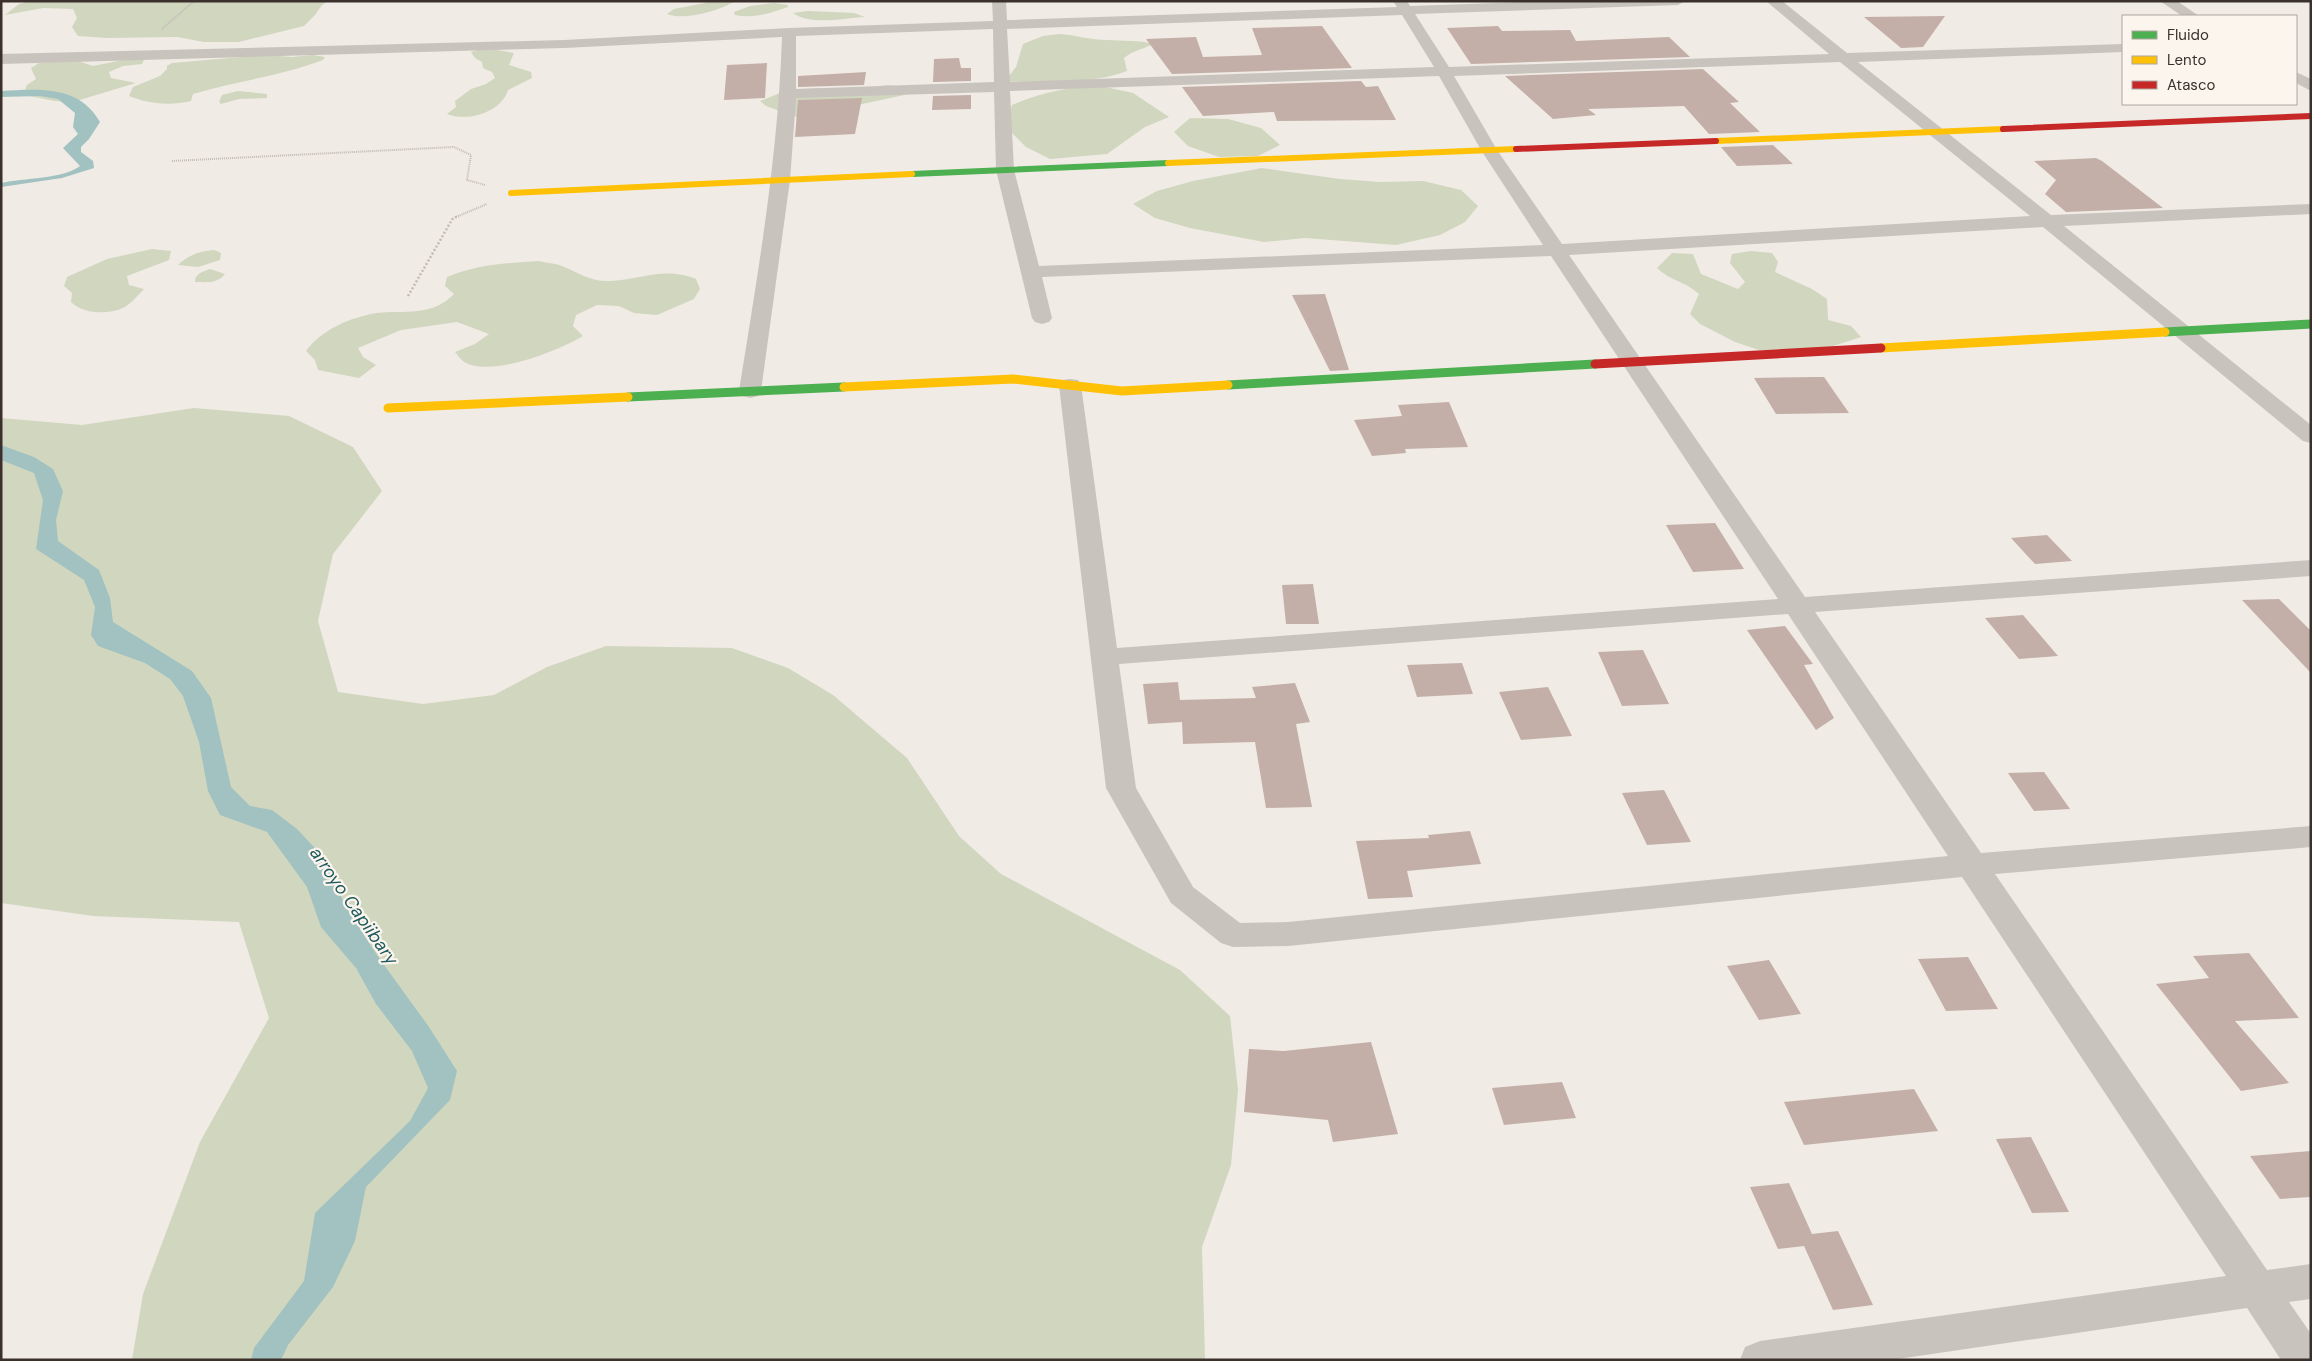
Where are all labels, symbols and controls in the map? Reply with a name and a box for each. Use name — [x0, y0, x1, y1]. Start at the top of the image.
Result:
legend — [2122, 15, 2297, 105]
text: Fluido — [2167, 25, 2209, 45]
text: Lento — [2167, 50, 2206, 70]
text: Atasco — [2167, 75, 2215, 95]
water label: arroyo Capiibary — [304, 842, 404, 971]

